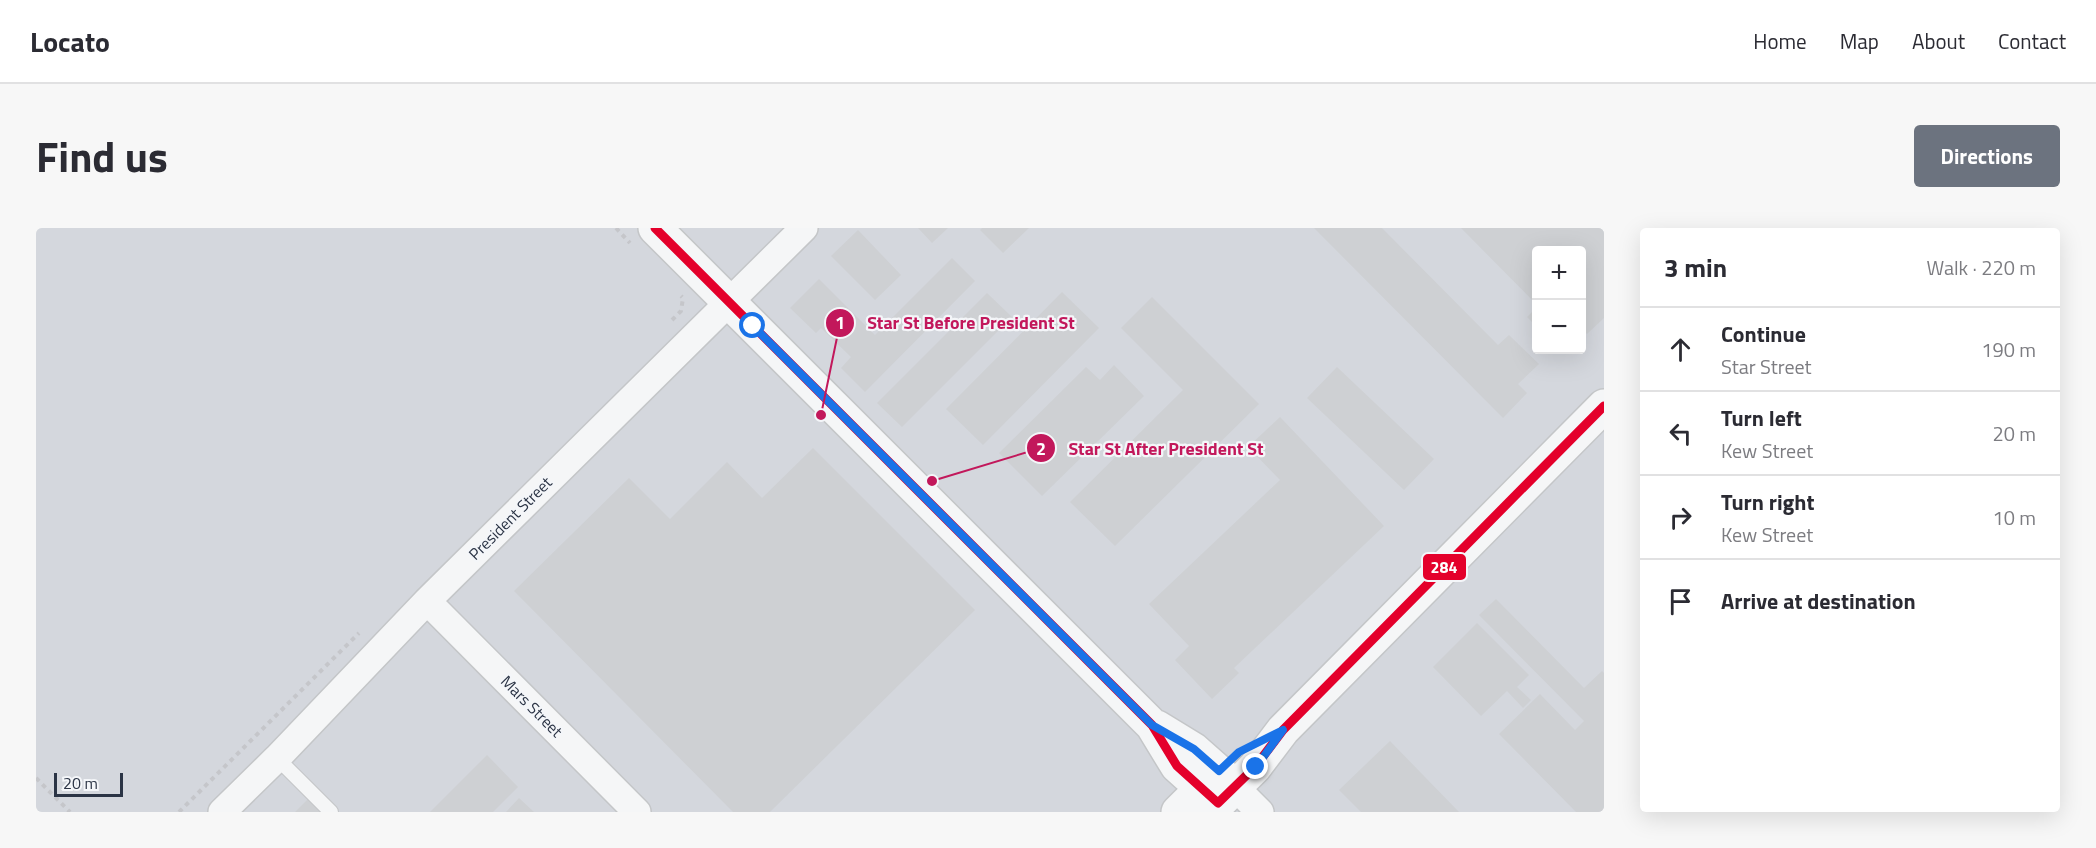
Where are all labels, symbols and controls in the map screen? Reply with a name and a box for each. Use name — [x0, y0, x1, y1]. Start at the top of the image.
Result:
text: Locato — [30, 20, 110, 63]
text: Home — [1753, 25, 1807, 57]
text: Map — [1840, 25, 1879, 57]
text: About — [1912, 25, 1965, 57]
text: Contact — [1998, 25, 2066, 57]
text: Find us — [36, 124, 168, 188]
button: Directions — [1914, 125, 2060, 187]
map controls — [1532, 246, 1586, 354]
button: + — [1532, 246, 1586, 300]
text: 3 min — [1664, 248, 1727, 287]
text: Walk · 220 m — [1927, 252, 2036, 283]
button: − — [1532, 300, 1586, 354]
callout: Star St Before President St — [825, 305, 1087, 341]
text: 1 — [835, 309, 845, 336]
text: Star St Before President St — [867, 309, 1075, 336]
route start — [739, 312, 765, 338]
text: Continue — [1721, 317, 1806, 351]
icon: ahead — [1664, 333, 1697, 366]
text: 190 m — [1981, 334, 2036, 365]
text: Star Street — [1721, 351, 1812, 382]
text: Turn left — [1721, 401, 1802, 435]
icon: left — [1664, 417, 1697, 450]
text: 20 m — [1992, 418, 2036, 449]
callout: Star St After President St — [1026, 430, 1276, 466]
text: 2 — [1036, 435, 1046, 462]
text: Star St After President St — [1068, 435, 1264, 462]
text: Kew Street — [1721, 435, 1813, 466]
street label: President Street — [463, 471, 557, 565]
text: Turn right — [1721, 485, 1815, 519]
icon: right — [1664, 501, 1697, 534]
text: 10 m — [1992, 502, 2036, 533]
text: Kew Street — [1721, 519, 1813, 550]
line badge: 284 — [1422, 553, 1467, 581]
text: 284 — [1431, 555, 1457, 579]
text: Arrive at destination — [1721, 584, 1916, 618]
icon: arrive — [1664, 585, 1697, 618]
street label: Mars Street — [496, 670, 569, 743]
route end — [1242, 753, 1268, 779]
scale bar — [54, 770, 123, 798]
text: 20 m — [63, 771, 98, 795]

